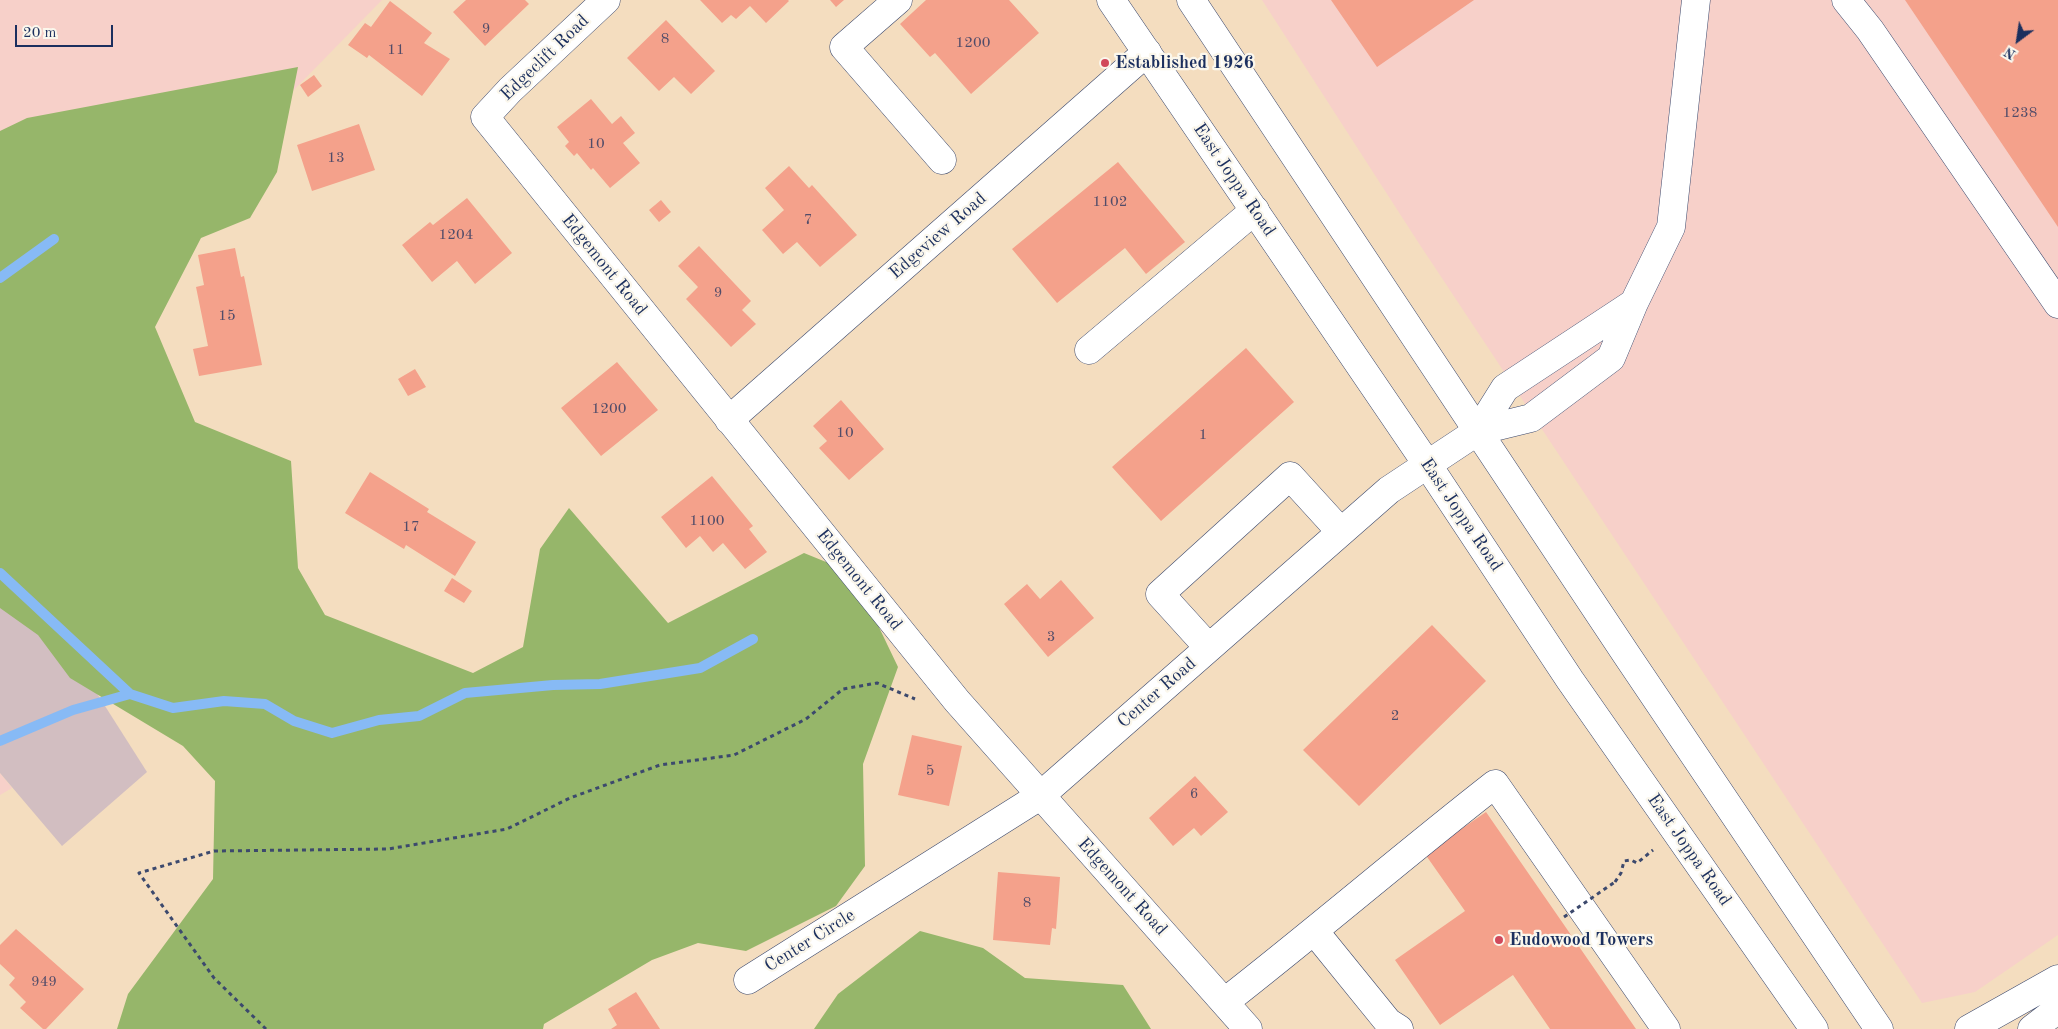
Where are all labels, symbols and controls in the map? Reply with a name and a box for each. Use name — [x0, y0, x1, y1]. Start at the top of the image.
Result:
street label: Edgeclift Road — [496, 10, 594, 106]
scale bar — [18, 15, 115, 47]
north arrow — [1993, 15, 2043, 65]
house number: 9 — [482, 20, 490, 38]
text: 20 m — [23, 26, 57, 41]
house number: 8 — [661, 30, 669, 48]
house number: 1200 — [956, 34, 990, 52]
house number: 11 — [387, 41, 405, 59]
text: N — [2002, 44, 2018, 62]
place label: Established 1926 — [1115, 52, 1254, 74]
marker: Established 1926 — [1099, 57, 1111, 69]
house number: 1238 — [2003, 104, 2037, 122]
street label: East Joppa Road — [1188, 119, 1280, 241]
house number: 10 — [587, 135, 605, 153]
house number: 13 — [327, 149, 345, 167]
street label: Edgeview Road — [885, 188, 991, 284]
house number: 1102 — [1093, 193, 1127, 211]
street label: Edgemont Road — [557, 210, 651, 320]
house number: 7 — [804, 211, 812, 229]
house number: 1204 — [439, 226, 473, 244]
house number: 9 — [714, 284, 722, 302]
house number: 15 — [218, 307, 236, 325]
house number: 1200 — [592, 400, 626, 418]
house number: 10 — [836, 424, 854, 442]
house number: 1 — [1199, 426, 1207, 444]
street label: East Joppa Road — [1415, 454, 1507, 576]
house number: 1100 — [690, 512, 724, 530]
house number: 17 — [402, 518, 420, 536]
street label: Edgemont Road — [812, 525, 906, 635]
house number: 3 — [1047, 628, 1055, 646]
street label: Center Road — [1113, 653, 1201, 733]
house number: 2 — [1391, 707, 1399, 725]
house number: 5 — [926, 762, 934, 780]
house number: 6 — [1190, 785, 1198, 803]
street label: East Joppa Road — [1642, 790, 1736, 910]
street label: Edgemont Road — [1072, 834, 1172, 940]
house number: 8 — [1023, 894, 1031, 912]
street label: Center Circle — [761, 905, 859, 977]
place label: Eudowood Towers — [1509, 929, 1653, 951]
marker: Eudowood Towers — [1493, 934, 1505, 946]
house number: 949 — [31, 973, 57, 991]

